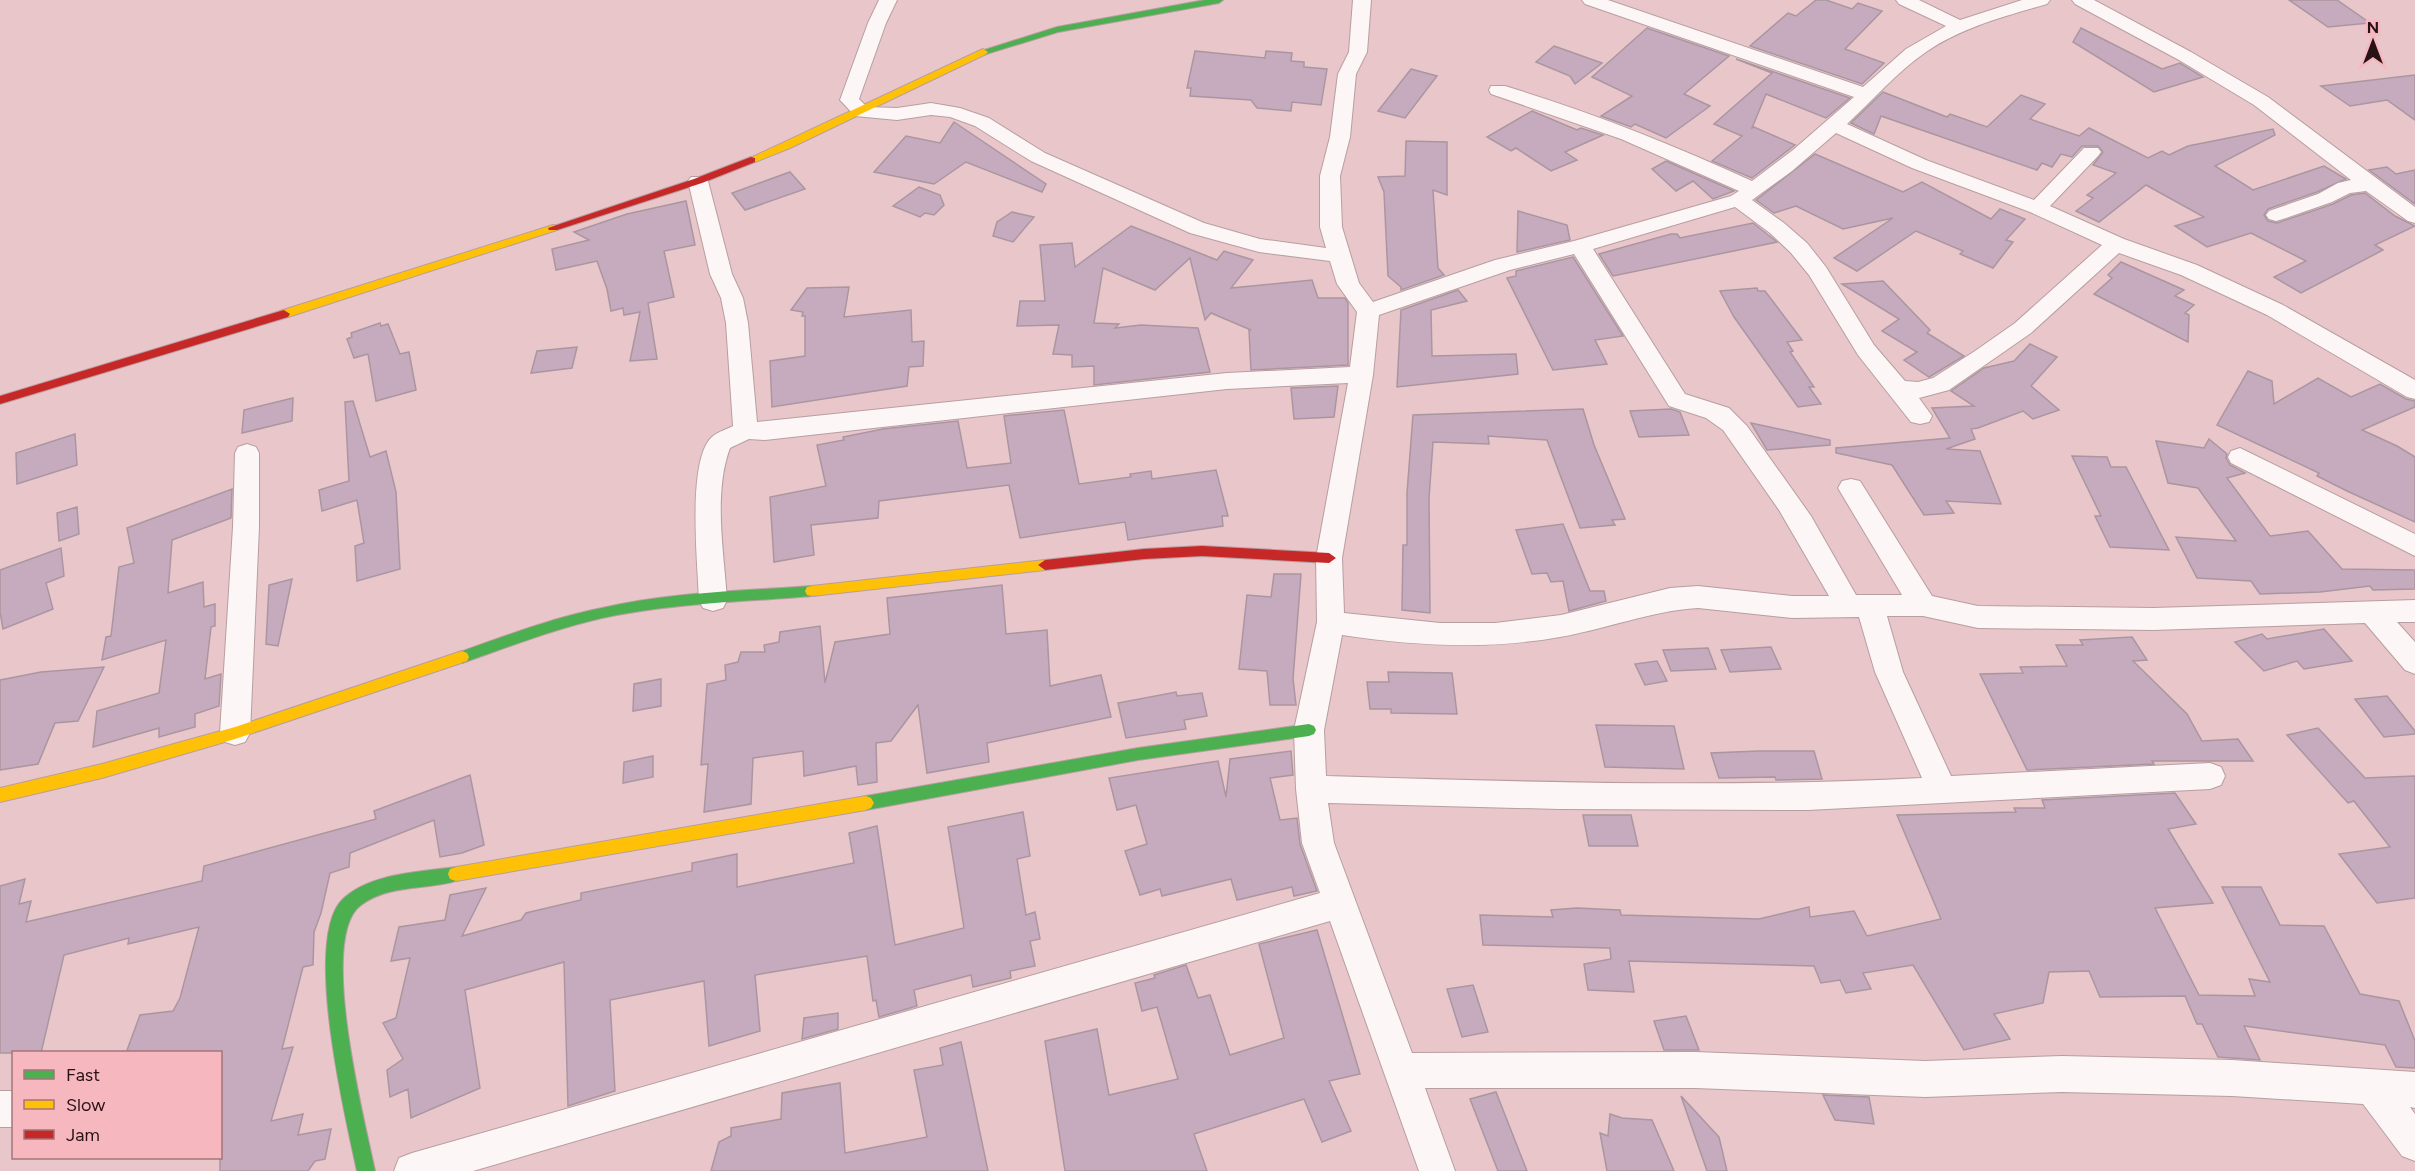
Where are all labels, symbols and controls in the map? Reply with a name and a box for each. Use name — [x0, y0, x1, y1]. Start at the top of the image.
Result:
north arrow — [2343, 12, 2403, 72]
text: N — [2367, 18, 2379, 37]
legend — [12, 1051, 222, 1159]
text: Fast — [66, 1064, 100, 1086]
text: Slow — [66, 1094, 105, 1116]
text: Jam — [66, 1124, 100, 1146]

